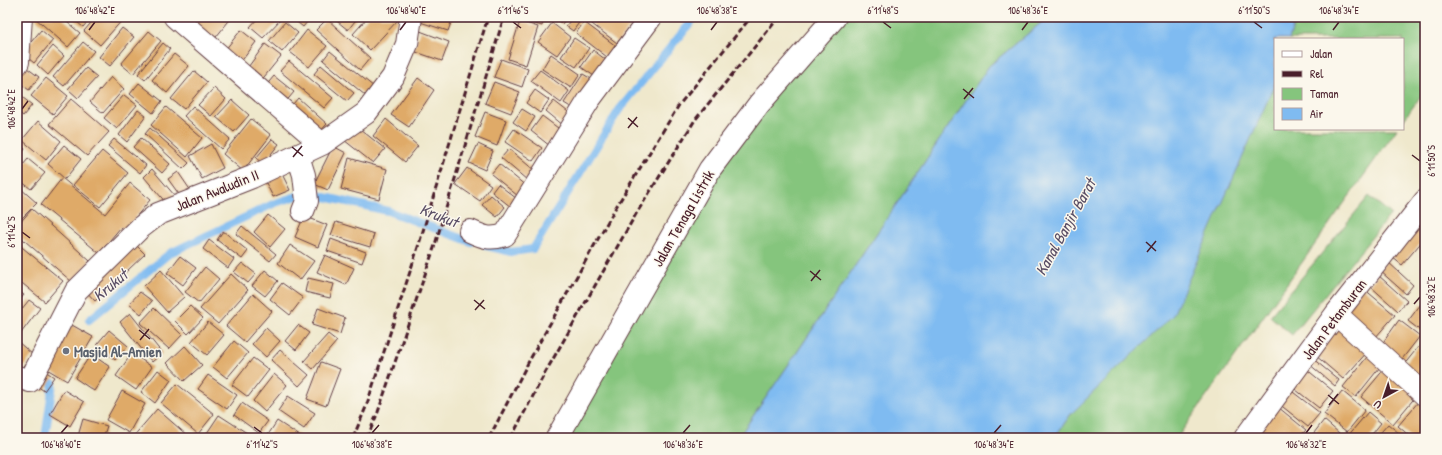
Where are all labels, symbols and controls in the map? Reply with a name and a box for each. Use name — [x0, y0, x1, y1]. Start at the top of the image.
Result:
text: 106°48'42"E — [75, 4, 116, 17]
text: 106°48'40"E — [386, 4, 426, 17]
text: 6°11'46"S — [498, 4, 529, 17]
text: 106°48'38"E — [697, 4, 738, 17]
text: 6°11'48"S — [868, 4, 899, 17]
text: 106°48'36"E — [1008, 4, 1049, 17]
text: 6°11'50"S — [1238, 4, 1270, 17]
text: 106°48'34"E — [1319, 4, 1359, 17]
legend — [1274, 38, 1404, 130]
text: Jalan — [1310, 45, 1332, 62]
text: Rel — [1310, 65, 1324, 82]
text: Taman — [1310, 85, 1339, 102]
text: 106°48'42"E — [5, 88, 18, 129]
text: Air — [1310, 105, 1324, 122]
text: 6°11'50"S — [1425, 145, 1438, 177]
street label: Jalan Awaludin II — [172, 164, 262, 216]
street label: Jalan Tenaga Listrik — [647, 166, 719, 270]
water label: Kanal Banjir Barat — [1029, 173, 1102, 279]
water label: Krukut — [417, 198, 464, 233]
text: 6°11'42"S — [5, 216, 18, 248]
water label: Krukut — [88, 262, 134, 306]
street label: Jalan Petamburan — [1297, 274, 1372, 364]
text: 106°48'32"E — [1425, 276, 1438, 317]
place label: Masjid Al-Amien — [74, 341, 162, 362]
marker: Masjid Al-Amien — [61, 346, 71, 356]
north arrow — [1364, 377, 1404, 417]
text: U — [1371, 397, 1384, 412]
text: 106°48'40"E — [41, 438, 81, 451]
text: 6°11'42"S — [246, 438, 278, 451]
text: 106°48'38"E — [352, 438, 393, 451]
text: 106°48'36"E — [663, 438, 704, 451]
text: 106°48'34"E — [974, 438, 1014, 451]
text: 106°48'32"E — [1286, 438, 1327, 451]

